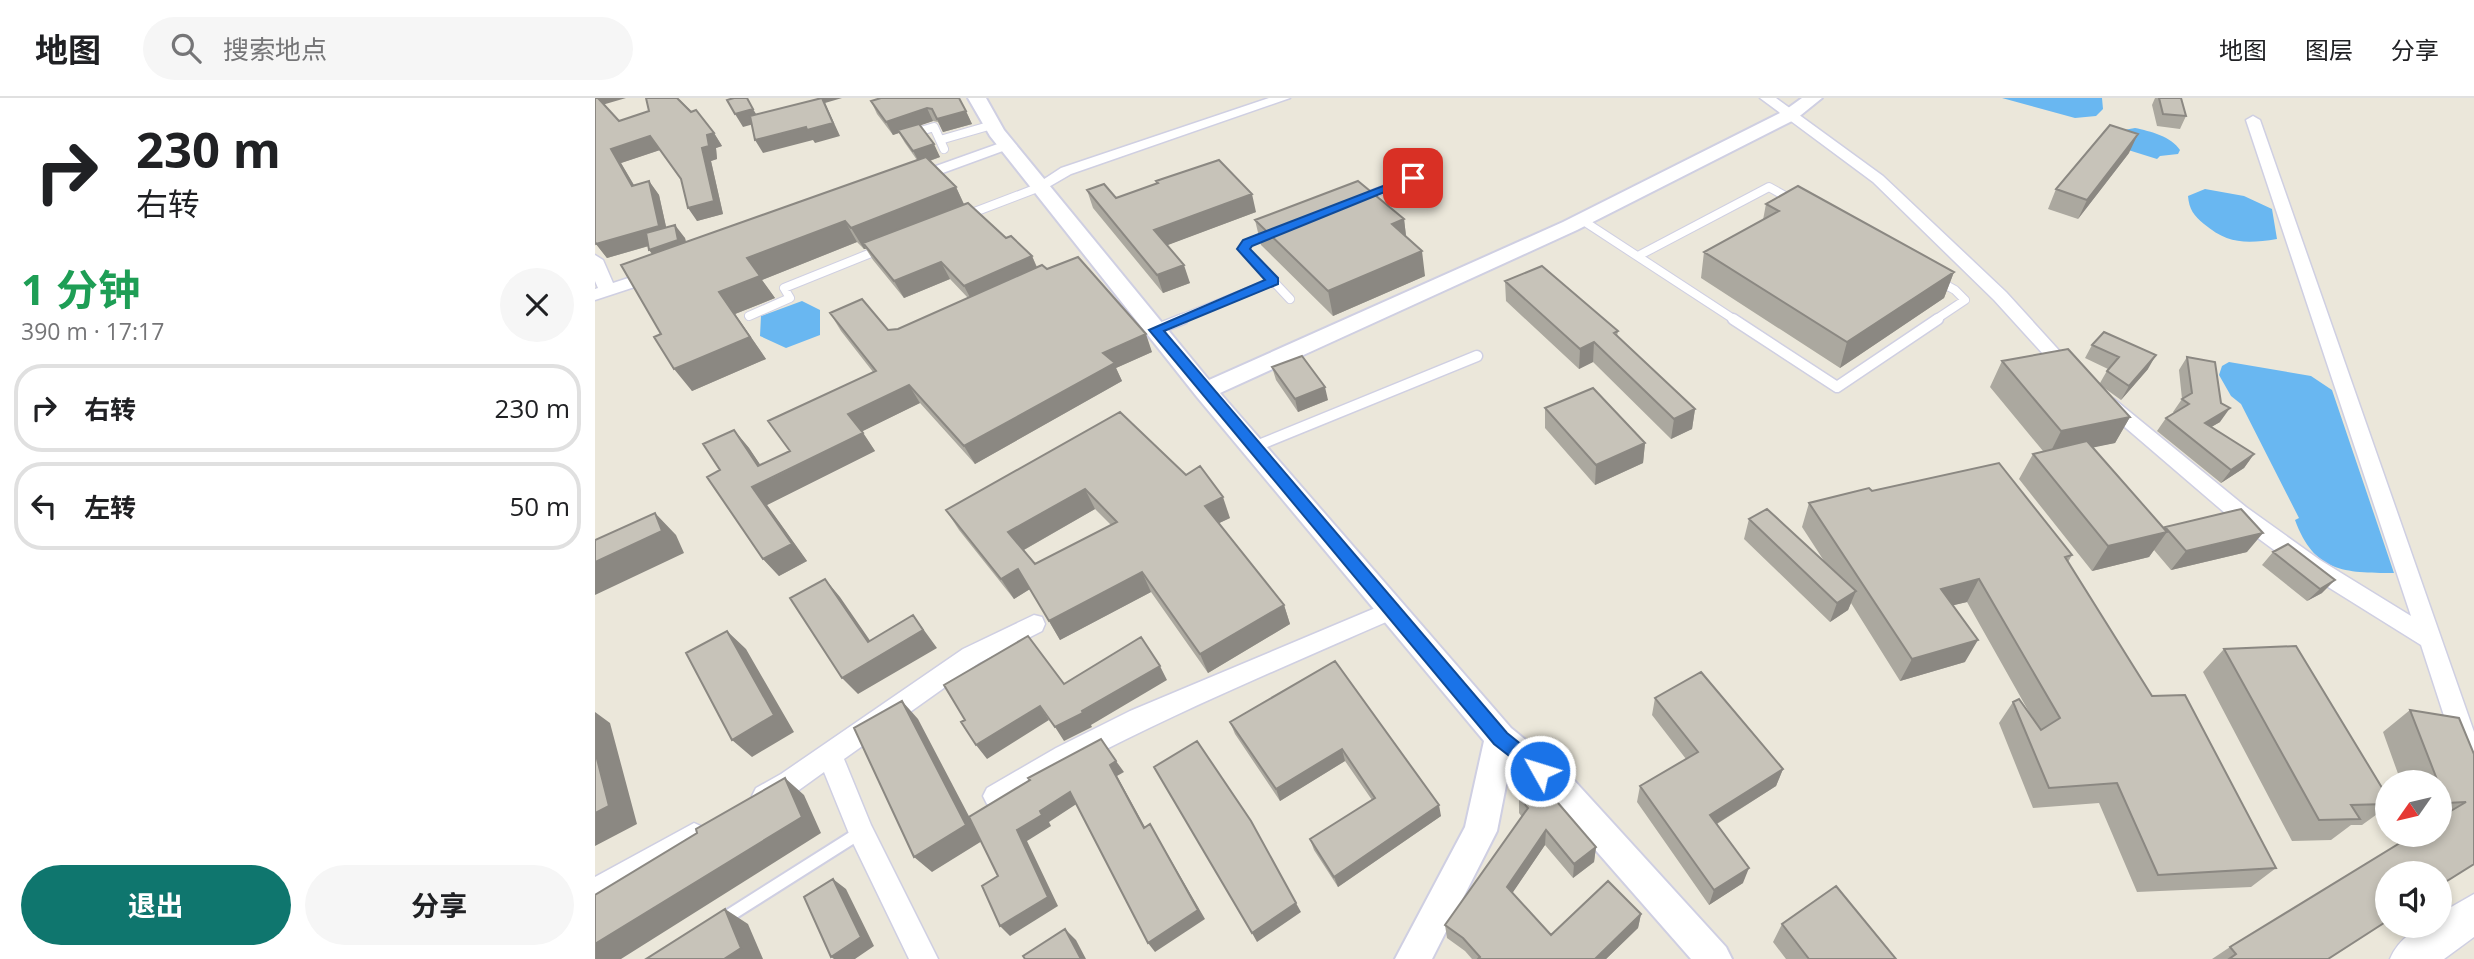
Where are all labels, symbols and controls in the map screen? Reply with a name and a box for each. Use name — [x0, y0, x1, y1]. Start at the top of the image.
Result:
search box — [143, 17, 633, 80]
text: 地图 — [35, 27, 101, 72]
icon: search — [167, 29, 205, 67]
text: 搜索地点 — [223, 31, 327, 67]
text: 地图 — [2219, 33, 2267, 66]
text: 图层 — [2305, 33, 2353, 66]
text: 分享 — [2391, 33, 2439, 66]
text: 230 m — [136, 116, 281, 182]
icon: right — [21, 126, 112, 217]
pin — [1383, 148, 1443, 208]
icon: arrive — [1394, 159, 1432, 197]
text: 右转 — [136, 182, 200, 225]
text: 1 分钟 — [21, 260, 140, 317]
button: close — [500, 268, 574, 342]
text: 390 m · 17:17 — [21, 315, 164, 347]
icon: right — [25, 389, 63, 427]
text: 230 m — [495, 390, 570, 426]
text: 右转 — [84, 391, 136, 427]
icon: left — [25, 487, 63, 525]
text: 50 m — [509, 488, 570, 524]
text: 左转 — [84, 489, 136, 525]
position arrow — [1503, 734, 1577, 808]
north arrow — [2375, 770, 2452, 847]
map controls — [2375, 770, 2452, 938]
button: sound — [2375, 861, 2452, 938]
button: 退出 — [21, 865, 291, 945]
button: 分享 — [305, 865, 574, 945]

